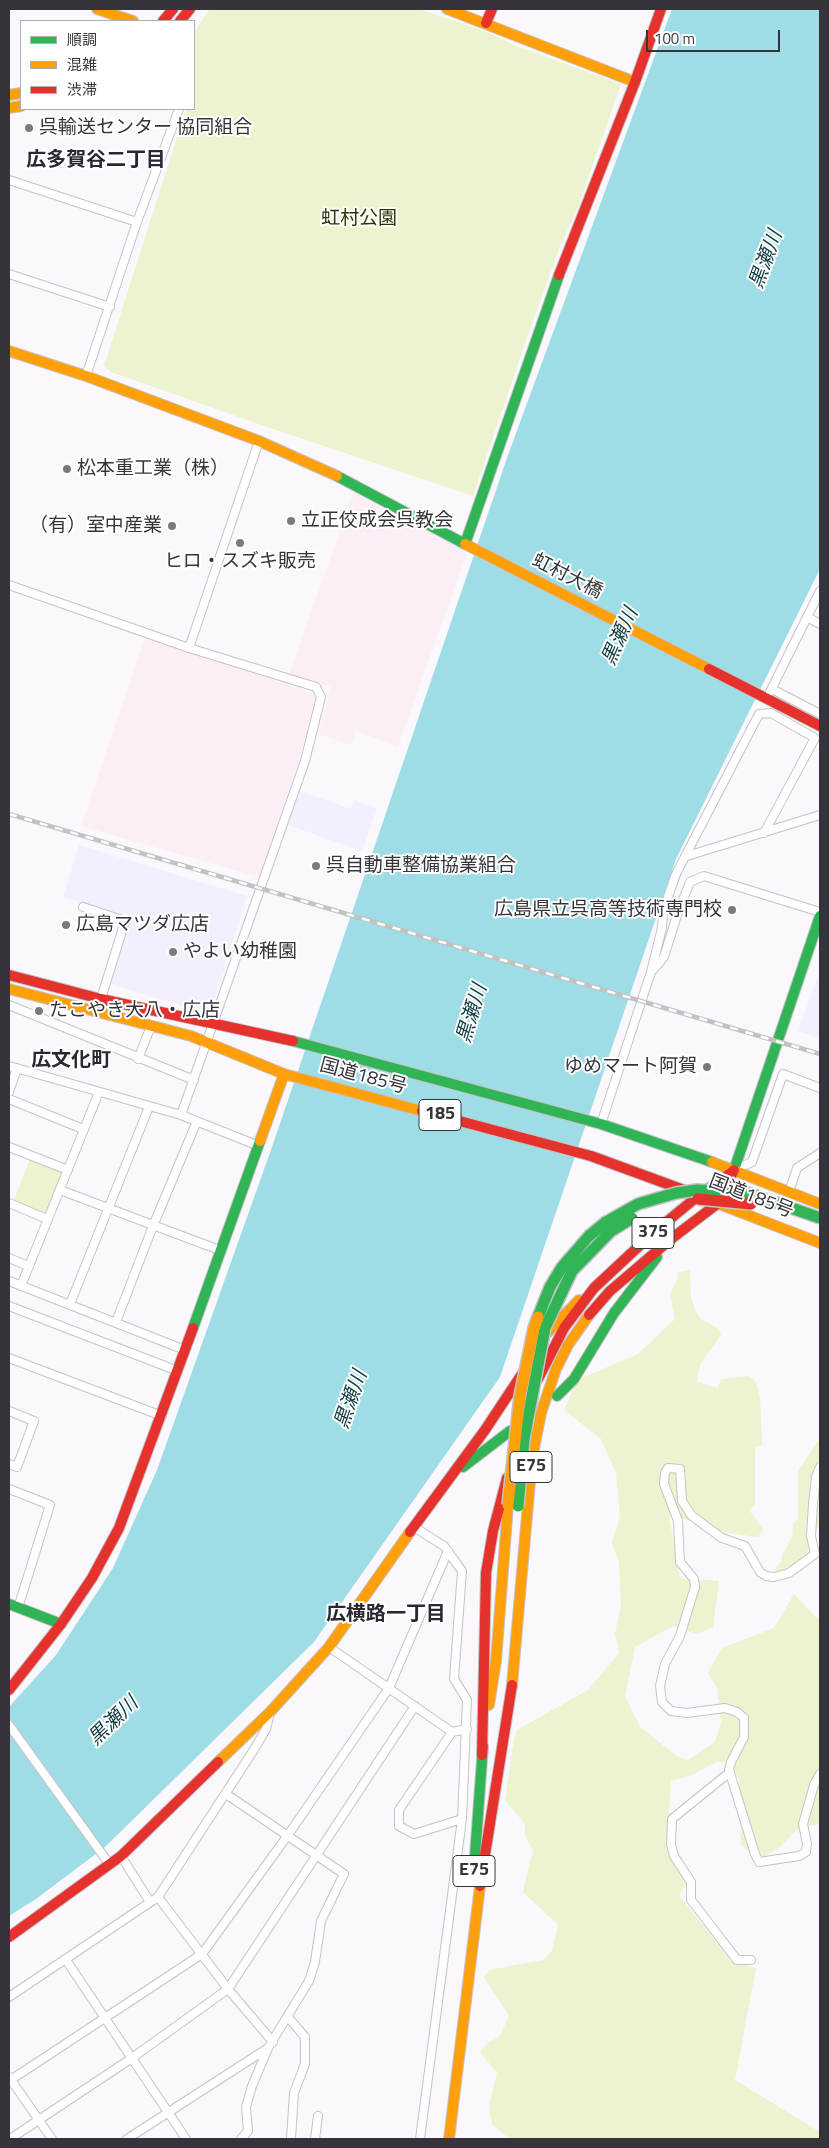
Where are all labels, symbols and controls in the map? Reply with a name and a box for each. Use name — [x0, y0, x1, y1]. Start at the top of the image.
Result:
legend — [20, 20, 195, 110]
scale bar — [649, 20, 783, 52]
text: 100 m — [654, 27, 695, 50]
text: 順調 — [67, 28, 97, 51]
text: 混雑 — [67, 53, 97, 76]
text: 渋滞 — [67, 78, 97, 101]
place label: 呉輸送センター 協同組合 — [39, 117, 252, 139]
marker: 呉輸送センター 協同組合 — [23, 122, 35, 134]
district label: 広多賀谷二丁目 — [26, 149, 166, 173]
park label: 虹村公園 — [321, 208, 397, 230]
water label: 黒瀬川 — [745, 228, 789, 292]
place label: 松本重工業（株） — [77, 458, 229, 480]
marker: 松本重工業（株） — [61, 463, 73, 475]
place label: 立正佼成会呉教会 — [301, 510, 453, 532]
place label: （有）室中産業 — [29, 515, 162, 537]
marker: 立正佼成会呉教会 — [285, 515, 297, 527]
marker: （有）室中産業 — [166, 520, 178, 532]
marker: ヒロ・スズキ販売 — [234, 537, 246, 549]
street label: 虹村大橋 — [528, 550, 606, 604]
place label: ヒロ・スズキ販売 — [164, 551, 316, 573]
water label: 黒瀬川 — [598, 605, 644, 669]
place label: 呉自動車整備協業組合 — [326, 855, 516, 877]
marker: 呉自動車整備協業組合 — [310, 860, 322, 872]
place label: 広島県立呉高等技術専門校 — [494, 899, 722, 921]
marker: 広島県立呉高等技術専門校 — [726, 904, 738, 916]
place label: 広島マツダ広店 — [76, 914, 209, 936]
marker: 広島マツダ広店 — [60, 919, 72, 931]
place label: やよい幼稚園 — [183, 941, 297, 963]
marker: やよい幼稚園 — [167, 946, 179, 958]
water label: 黒瀬川 — [453, 982, 493, 1046]
place label: たこやき大八・広店 — [49, 1000, 220, 1022]
marker: たこやき大八・広店 — [33, 1005, 45, 1017]
district label: 広文化町 — [31, 1049, 111, 1073]
street label: 国道185号 — [317, 1054, 409, 1100]
place label: ゆめマート阿賀 — [564, 1056, 697, 1078]
marker: ゆめマート阿賀 — [701, 1061, 713, 1073]
road number: 185 — [419, 1100, 461, 1130]
street label: 国道185号 — [705, 1170, 797, 1224]
road number: 375 — [632, 1218, 674, 1248]
water label: 黒瀬川 — [331, 1368, 373, 1432]
road number: E75 — [510, 1451, 552, 1482]
district label: 広横路一丁目 — [326, 1603, 446, 1627]
water label: 黒瀬川 — [84, 1693, 144, 1751]
road number: E75 — [453, 1855, 495, 1886]

